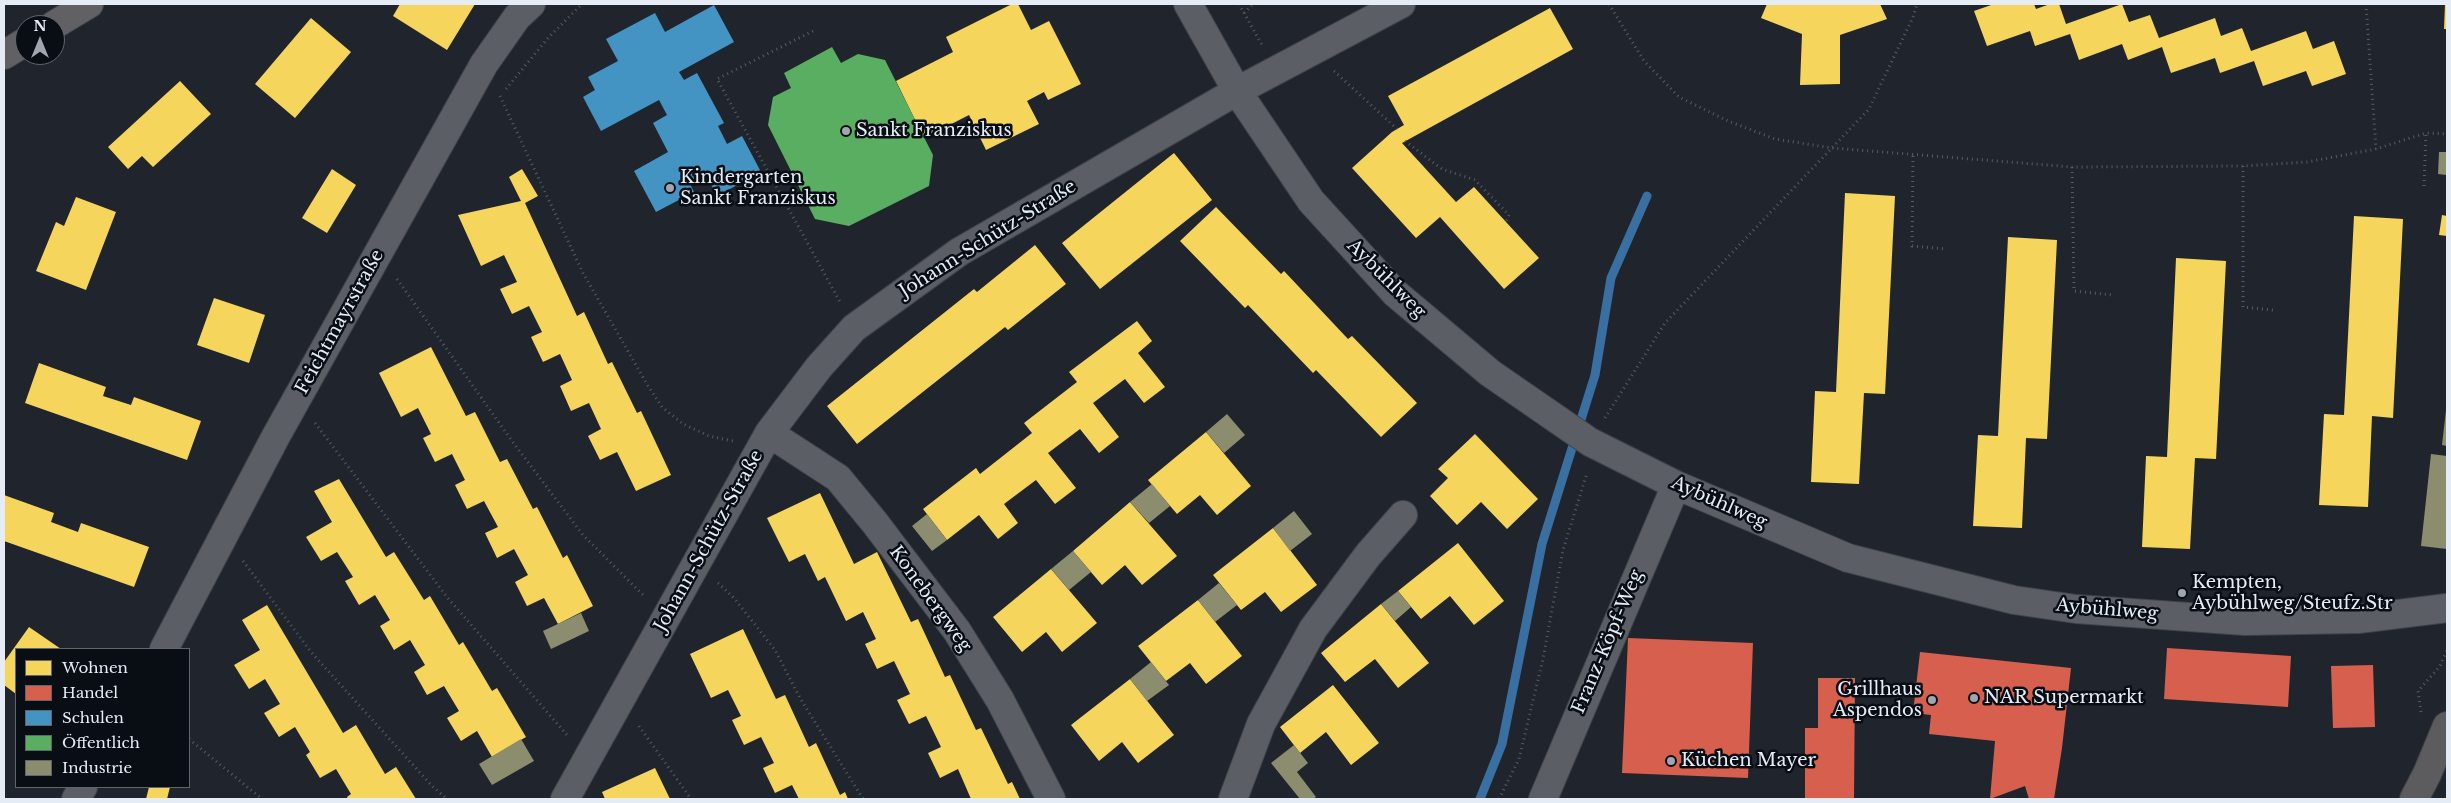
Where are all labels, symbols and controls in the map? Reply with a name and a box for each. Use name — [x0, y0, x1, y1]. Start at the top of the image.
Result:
north arrow — [15, 15, 65, 65]
text: N — [33, 17, 47, 35]
place label: Sankt Franziskus — [856, 120, 1012, 142]
marker: Sankt Franziskus — [840, 125, 852, 137]
place label: Kindergarten Sankt Franziskus — [680, 167, 836, 210]
street label: Johann-Schütz-Straße — [896, 176, 1080, 302]
marker: Kindergarten Sankt Franziskus — [664, 182, 676, 194]
street label: Aybühlweg — [1342, 235, 1430, 323]
street label: Feichtmayrstraße — [291, 246, 389, 398]
street label: Johann-Schütz-Straße — [650, 446, 768, 636]
street label: Aybühlweg — [1668, 472, 1770, 534]
street label: Konebergweg — [884, 542, 976, 656]
street label: Franz-Köpf-Weg — [1568, 567, 1648, 717]
place label: Kempten, Aybühlweg/Steufz.Str — [2192, 572, 2392, 614]
marker: Kempten, Aybühlweg/Steufz.Str — [2176, 587, 2188, 599]
street label: Aybühlweg — [2055, 595, 2159, 625]
legend — [15, 648, 190, 788]
text: Wohnen — [62, 658, 128, 677]
place label: Grillhaus Aspendos — [1833, 679, 1922, 722]
text: Handel — [62, 683, 118, 702]
place label: NAR Supermarkt — [1984, 687, 2144, 709]
marker: NAR Supermarkt — [1968, 692, 1980, 704]
marker: Grillhaus Aspendos — [1926, 694, 1938, 706]
text: Schulen — [62, 708, 124, 727]
text: Öffentlich — [62, 733, 140, 752]
place label: Küchen Mayer — [1681, 750, 1816, 772]
marker: Küchen Mayer — [1665, 755, 1677, 767]
text: Industrie — [62, 758, 132, 777]

